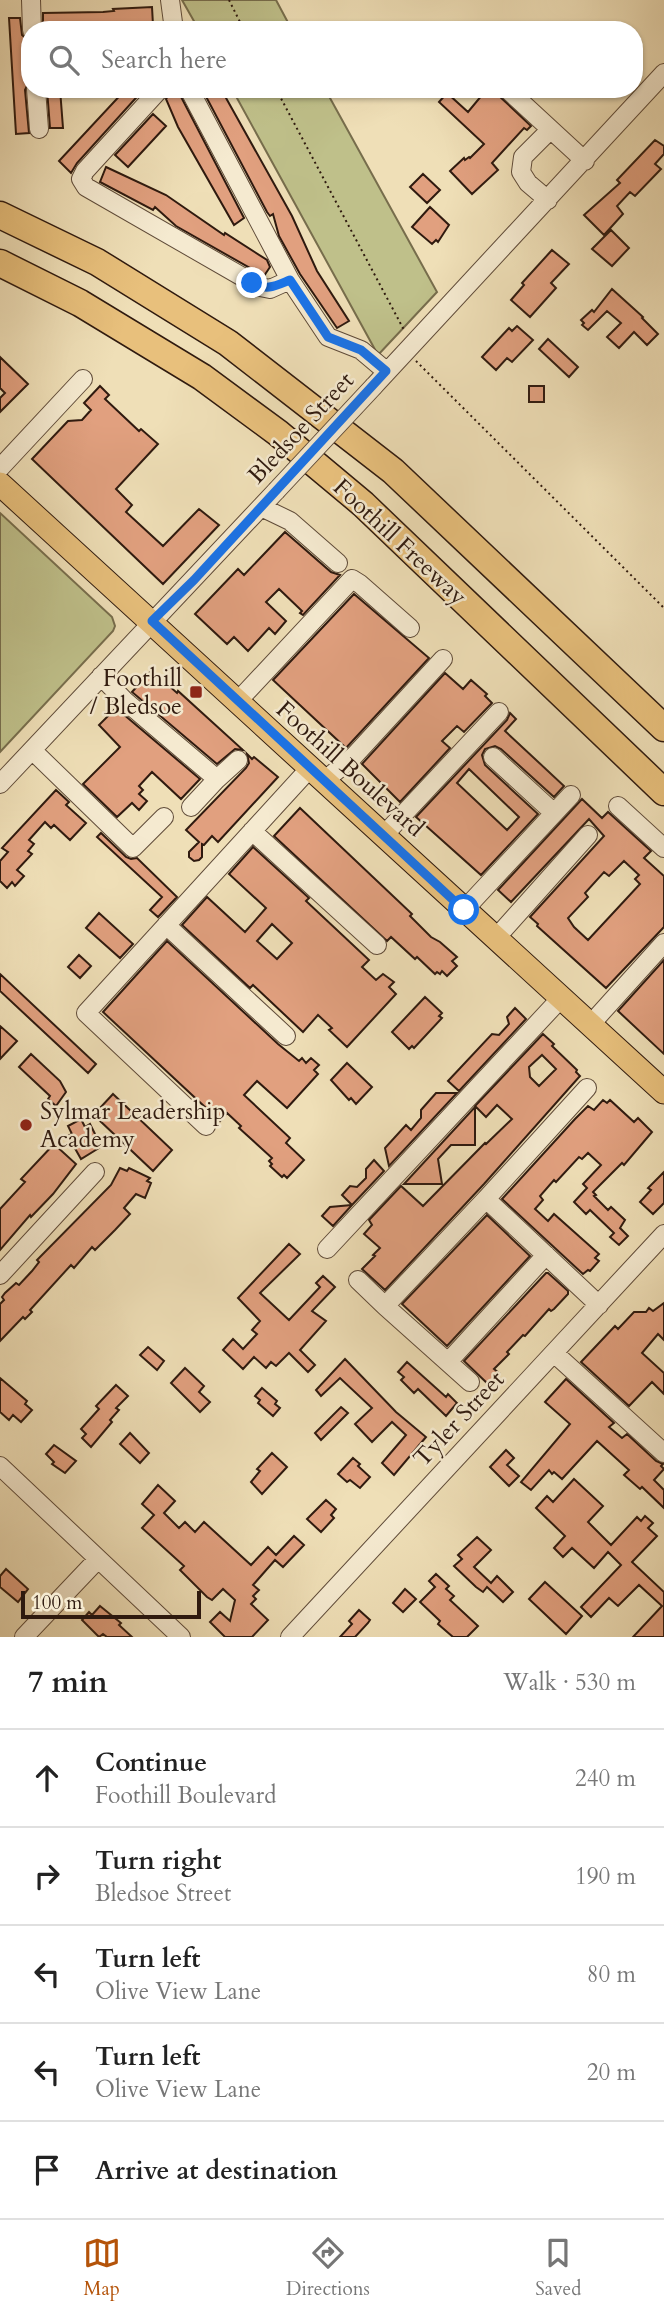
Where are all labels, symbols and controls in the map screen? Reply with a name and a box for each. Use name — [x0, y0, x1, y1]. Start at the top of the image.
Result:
search box — [21, 21, 643, 98]
icon: search — [45, 41, 83, 79]
text: Search here — [101, 42, 227, 77]
route end — [236, 267, 267, 298]
street label: Bledsoe Street — [240, 364, 362, 491]
street label: Foothill Freeway — [326, 471, 474, 613]
place label: Foothill / Bledsoe — [90, 662, 182, 723]
marker: Foothill / Bledsoe — [188, 684, 204, 700]
street label: Foothill Boulevard — [269, 693, 432, 845]
route start — [448, 894, 479, 925]
place label: Sylmar Leadership Academy — [40, 1095, 226, 1156]
marker: Sylmar Leadership Academy — [18, 1117, 34, 1133]
street label: Tyler Street — [406, 1363, 512, 1474]
scale bar — [21, 1588, 201, 1620]
text: 100 m — [32, 1590, 82, 1616]
text: 7 min — [28, 1662, 108, 1703]
text: Walk · 530 m — [503, 1667, 636, 1698]
text: Continue — [95, 1745, 207, 1780]
icon: ahead — [28, 1759, 66, 1797]
text: 240 m — [575, 1763, 636, 1794]
text: Foothill Boulevard — [95, 1780, 276, 1811]
text: Turn right — [95, 1843, 222, 1878]
icon: right — [28, 1857, 66, 1895]
text: 190 m — [575, 1861, 636, 1892]
text: Bledsoe Street — [95, 1878, 231, 1909]
text: Turn left — [95, 1941, 200, 1976]
icon: left — [28, 1955, 66, 1993]
text: 80 m — [587, 1959, 636, 1990]
text: Olive View Lane — [95, 1976, 261, 2007]
text: Turn left — [95, 2039, 200, 2074]
icon: left — [28, 2053, 66, 2091]
text: 20 m — [587, 2057, 636, 2088]
text: Olive View Lane — [95, 2074, 261, 2105]
icon: arrive — [28, 2151, 66, 2189]
text: Arrive at destination — [95, 2153, 338, 2188]
tab: Map — [83, 2234, 121, 2302]
tab: Directions — [286, 2234, 370, 2302]
tab: Saved — [535, 2234, 581, 2302]

